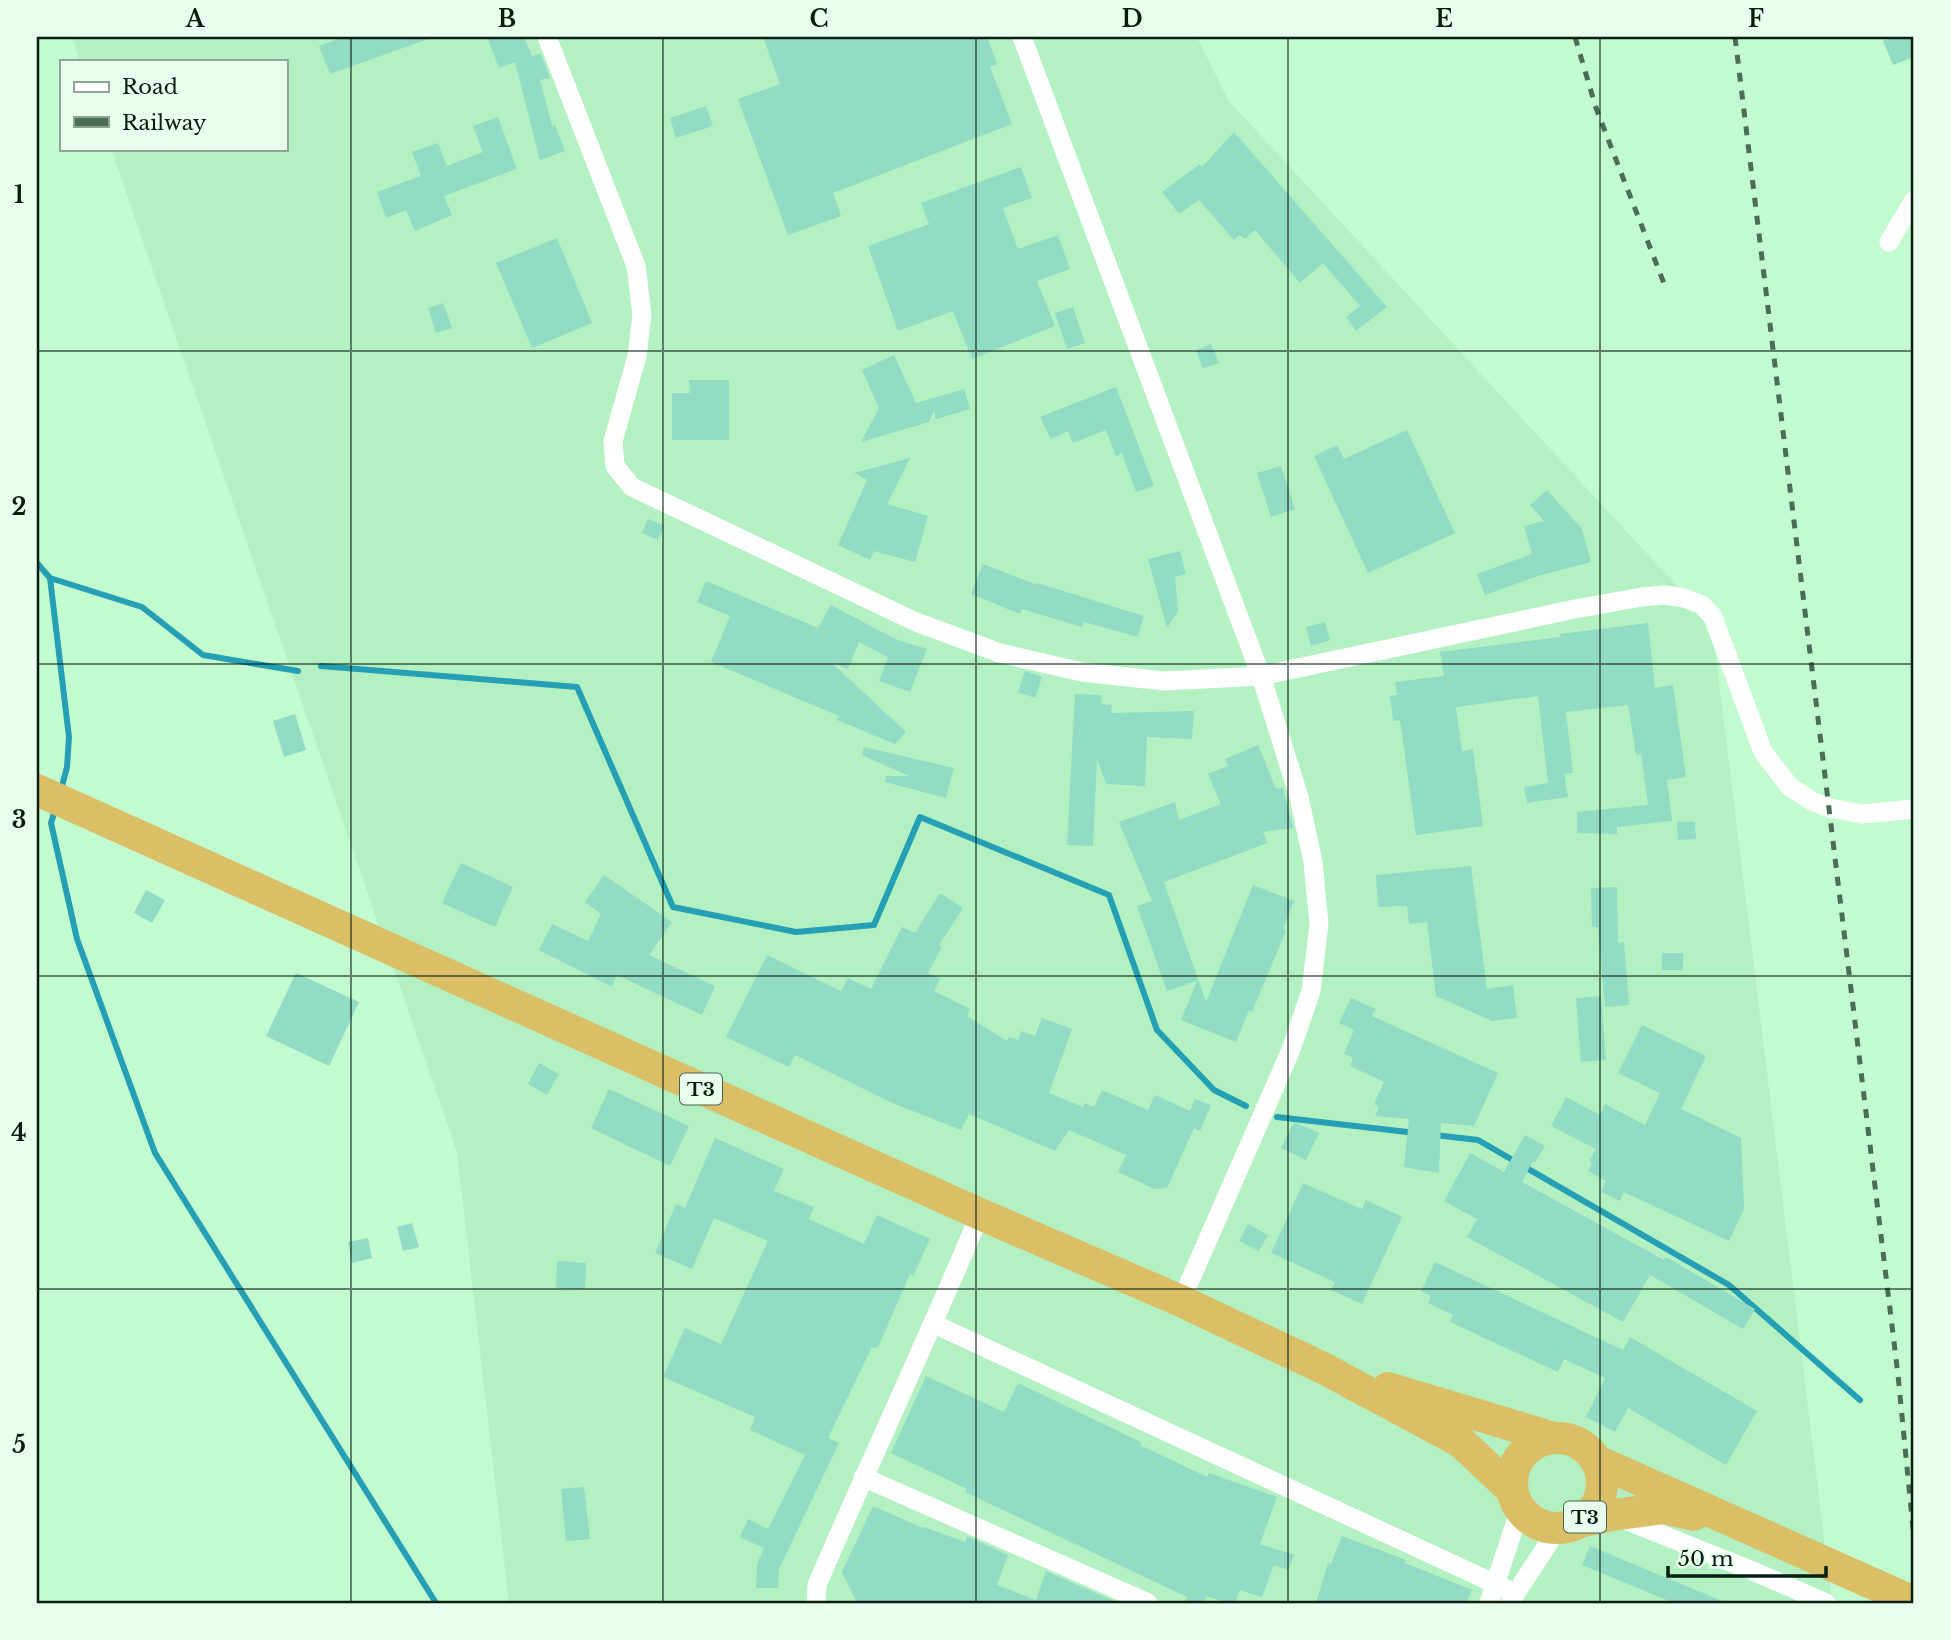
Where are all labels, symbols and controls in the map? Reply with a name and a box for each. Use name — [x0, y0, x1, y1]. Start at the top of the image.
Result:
text: A — [185, 5, 206, 33]
text: B — [498, 5, 516, 33]
text: C — [810, 5, 828, 33]
text: D — [1121, 5, 1143, 33]
text: E — [1435, 5, 1453, 33]
text: F — [1748, 5, 1764, 33]
legend — [60, 60, 287, 150]
text: Road — [122, 74, 178, 100]
text: Railway — [122, 110, 207, 136]
text: 1 — [14, 181, 24, 209]
text: 2 — [12, 493, 26, 521]
text: 3 — [12, 806, 26, 834]
road number: T3 — [680, 1074, 722, 1105]
text: 4 — [11, 1119, 27, 1147]
text: 5 — [12, 1431, 26, 1459]
road number: T3 — [1564, 1502, 1606, 1532]
scale bar — [1668, 1535, 1825, 1579]
text: 50 m — [1678, 1546, 1734, 1572]

